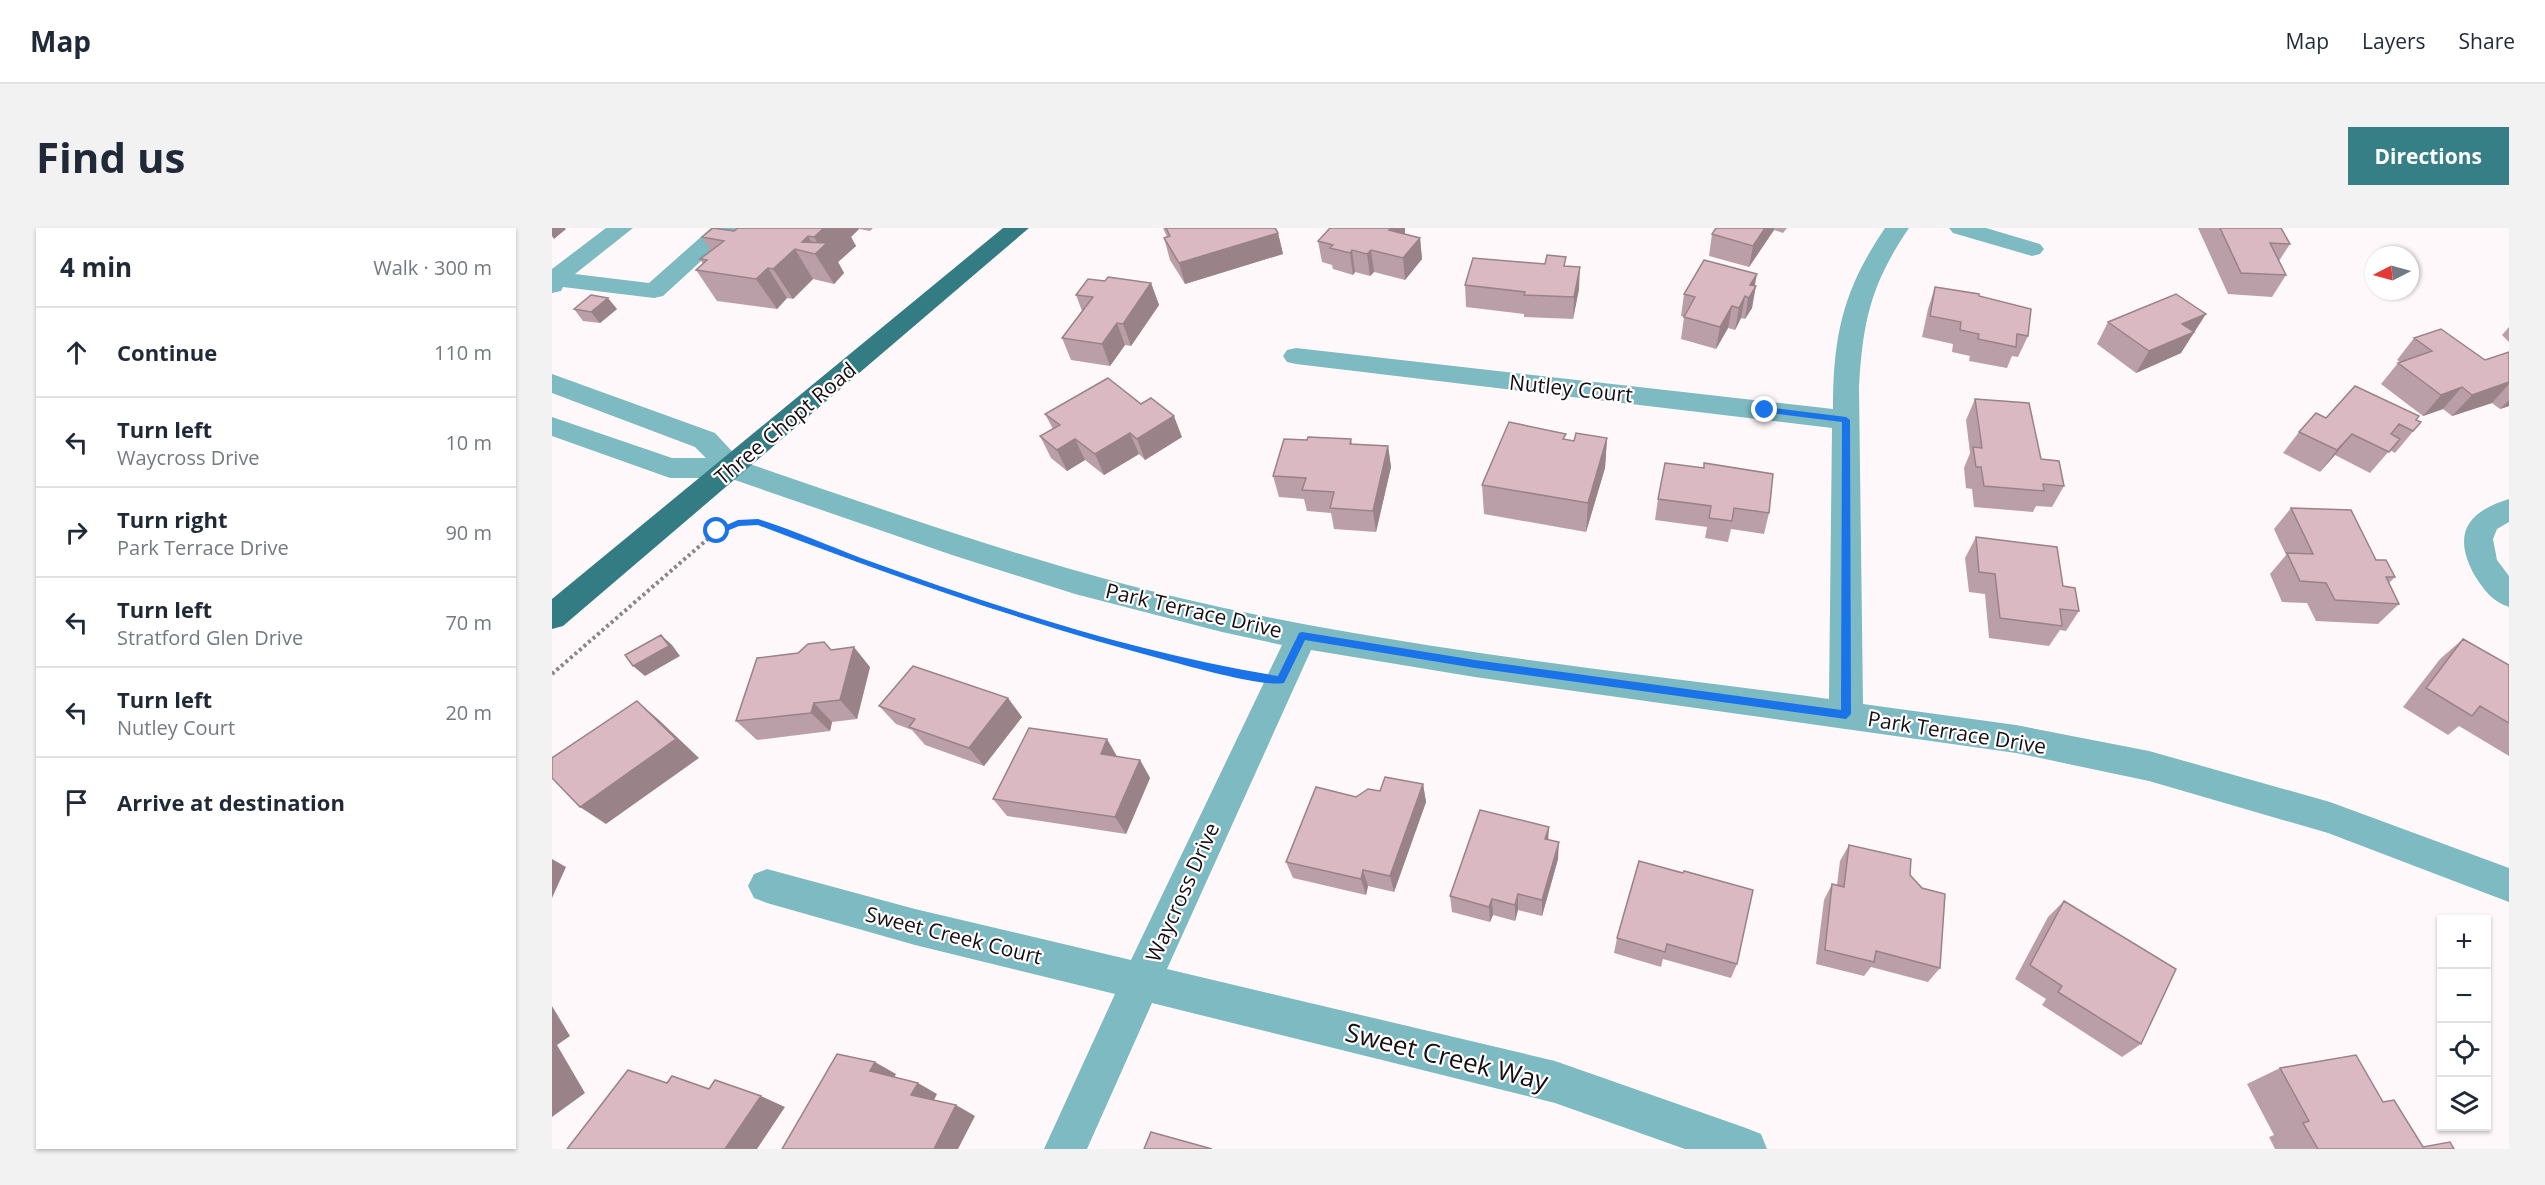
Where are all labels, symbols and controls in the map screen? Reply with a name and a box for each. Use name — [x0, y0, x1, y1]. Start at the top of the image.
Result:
text: Map — [30, 22, 91, 60]
text: Map — [2286, 27, 2329, 55]
text: Layers — [2362, 27, 2426, 55]
text: Share — [2459, 27, 2515, 55]
button: Directions — [2348, 127, 2509, 185]
text: Find us — [36, 128, 185, 185]
north arrow — [2365, 246, 2419, 300]
text: 4 min — [60, 249, 132, 285]
text: Walk · 300 m — [373, 254, 492, 281]
icon: ahead — [60, 336, 93, 369]
text: Continue — [117, 337, 217, 367]
text: 110 m — [434, 339, 492, 366]
street label: Three Chopt Road — [708, 355, 862, 491]
street label: Nutley Court — [1508, 368, 1634, 408]
route end — [1751, 396, 1777, 422]
text: Turn left — [117, 414, 212, 444]
icon: left — [60, 426, 93, 459]
text: 10 m — [445, 429, 492, 456]
text: Waycross Drive — [117, 444, 260, 471]
text: Turn right — [117, 504, 228, 534]
icon: right — [60, 516, 93, 549]
route start — [703, 517, 729, 543]
text: 90 m — [445, 519, 492, 546]
text: Park Terrace Drive — [117, 534, 289, 561]
street label: Park Terrace Drive — [1103, 576, 1285, 644]
text: Turn left — [117, 594, 212, 624]
icon: left — [60, 606, 93, 639]
text: 70 m — [445, 609, 492, 636]
text: Stratford Glen Drive — [117, 624, 303, 651]
text: Turn left — [117, 684, 212, 714]
icon: left — [60, 696, 93, 729]
text: 20 m — [445, 699, 492, 726]
street label: Park Terrace Drive — [1866, 704, 2048, 760]
text: Nutley Court — [117, 714, 235, 741]
icon: arrive — [60, 786, 93, 819]
text: Arrive at destination — [117, 787, 345, 817]
street label: Waycross Drive — [1139, 818, 1225, 966]
street label: Sweet Creek Court — [863, 900, 1045, 970]
map controls — [2437, 915, 2491, 1131]
button: + — [2437, 915, 2491, 969]
button: − — [2437, 969, 2491, 1023]
street label: Sweet Creek Way — [1342, 1013, 1553, 1099]
button: locate — [2437, 1023, 2491, 1077]
button: layers — [2437, 1077, 2491, 1131]

